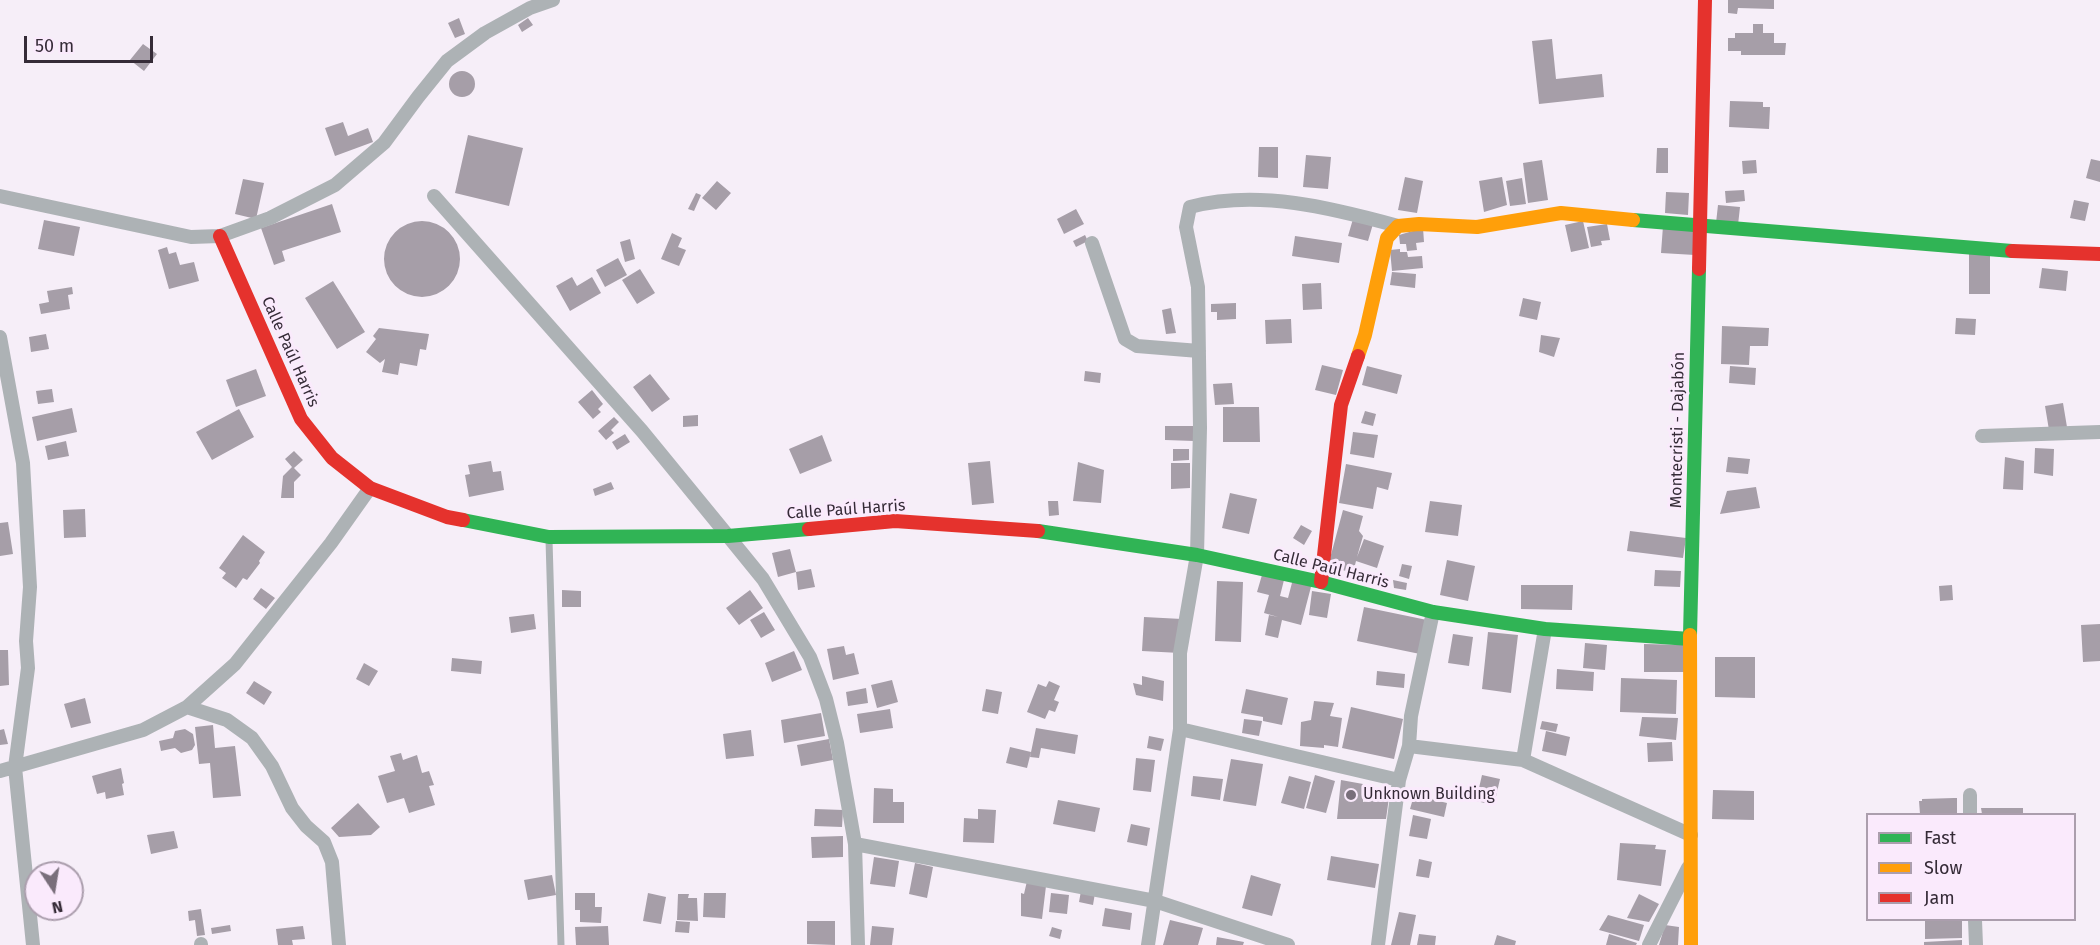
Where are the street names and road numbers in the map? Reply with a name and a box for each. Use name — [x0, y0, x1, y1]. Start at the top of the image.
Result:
street label: Calle Paúl Harris — [257, 294, 323, 410]
street label: Montecristi - Dajabón — [1667, 352, 1689, 508]
street label: Calle Paúl Harris — [786, 496, 906, 524]
street label: Calle Paúl Harris — [1271, 545, 1391, 593]

